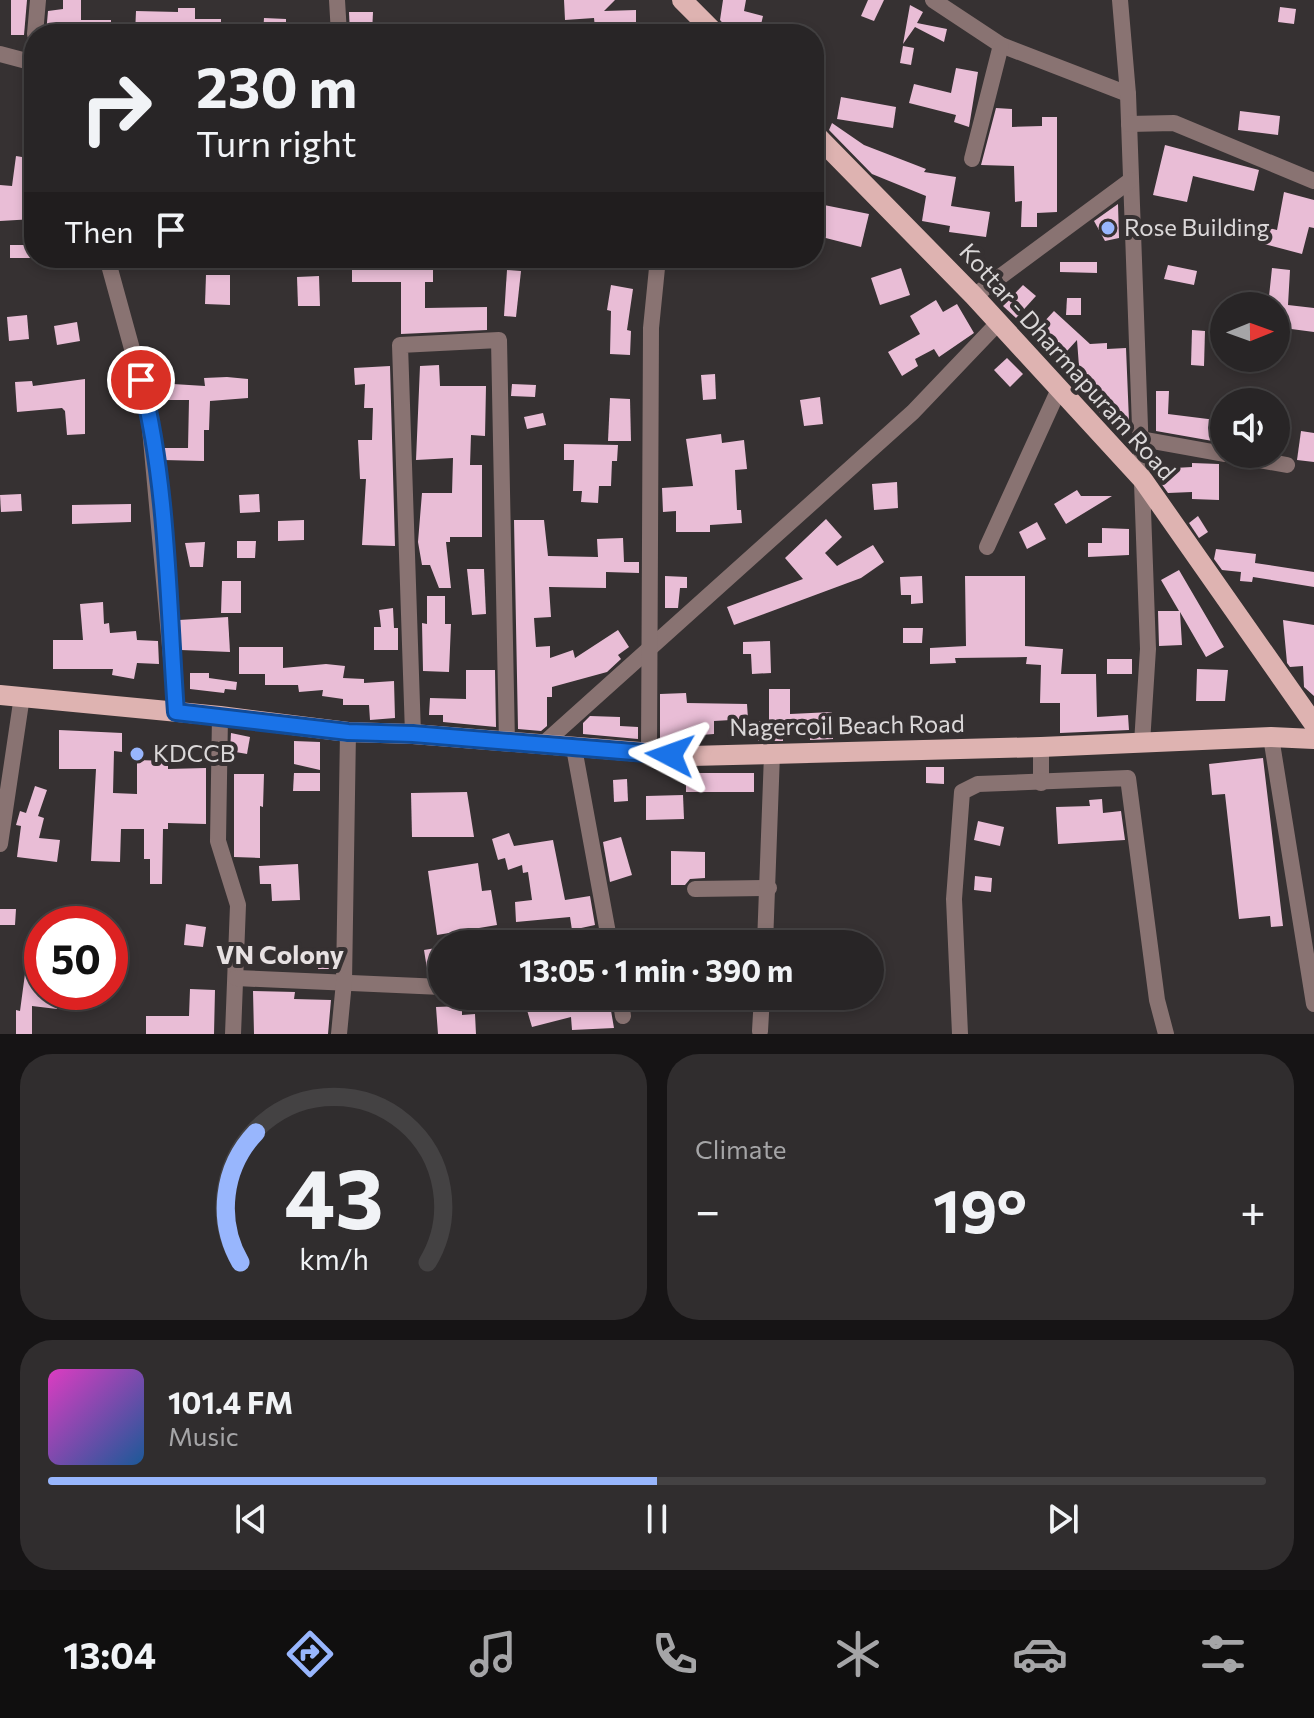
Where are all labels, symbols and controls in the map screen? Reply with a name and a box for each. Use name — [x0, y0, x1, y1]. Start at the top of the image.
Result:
text: 230 m — [196, 51, 357, 120]
icon: right — [64, 56, 168, 160]
text: Turn right — [196, 120, 357, 164]
icon: arrive — [149, 208, 193, 252]
text: Then — [64, 212, 133, 249]
place label: Rose Building — [1124, 212, 1270, 241]
marker: Rose Building — [1099, 219, 1117, 237]
street label: Kottar - Dharmapuram Road — [954, 237, 1182, 485]
north arrow — [1210, 292, 1290, 372]
map controls — [1210, 292, 1290, 468]
pin — [107, 346, 175, 414]
icon: arrive — [119, 358, 163, 402]
button: sound — [1210, 388, 1290, 468]
street label: Nagercoil Beach Road — [729, 708, 965, 741]
position arrow — [628, 713, 712, 797]
place label: KDCCB — [153, 738, 235, 767]
marker: KDCCB — [128, 745, 146, 763]
speed limit sign: 50 — [24, 906, 128, 1010]
district label: VN Colony — [216, 938, 344, 969]
text: 13:05 · 1 min · 390 m — [519, 951, 793, 988]
text: Climate — [695, 1133, 787, 1164]
text: 43 — [284, 1144, 383, 1246]
text: 19° — [933, 1172, 1027, 1245]
text: − — [695, 1182, 720, 1236]
text: + — [1240, 1182, 1266, 1236]
text: km/h — [299, 1241, 368, 1276]
text: 101.4 FM — [168, 1383, 293, 1420]
text: Music — [168, 1420, 239, 1451]
icon: previous — [229, 1497, 273, 1541]
icon: pause — [635, 1497, 679, 1541]
icon: next — [1041, 1497, 1085, 1541]
icon: directions — [282, 1626, 338, 1682]
icon: music — [465, 1626, 521, 1682]
icon: phone — [647, 1626, 703, 1682]
icon: climate — [830, 1626, 886, 1682]
icon: car — [1012, 1626, 1068, 1682]
icon: filters — [1195, 1626, 1251, 1682]
text: 13:04 — [63, 1632, 156, 1676]

